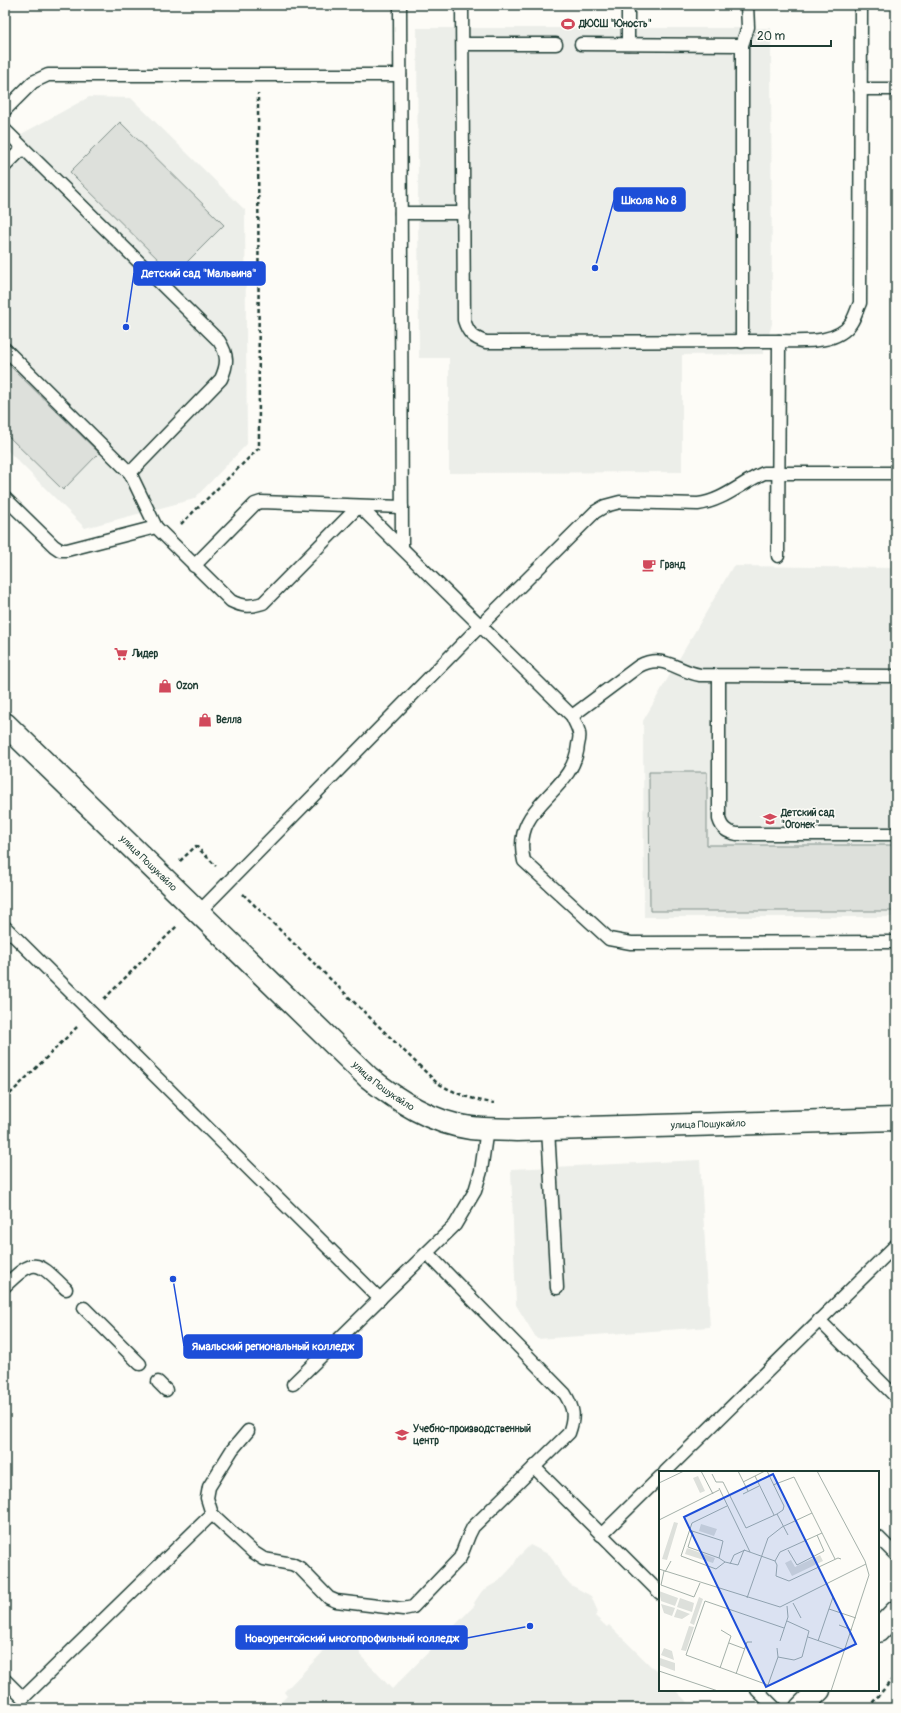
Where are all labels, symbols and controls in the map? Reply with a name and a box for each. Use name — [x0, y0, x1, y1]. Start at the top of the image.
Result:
sports icon: ДЮСШ "Юность" — [560, 16, 576, 32]
place label: ДЮСШ "Юность" — [578, 18, 652, 30]
scale bar — [751, 22, 831, 48]
text: 20 m — [757, 29, 786, 44]
callout: Школа № 8 — [614, 188, 685, 211]
text: Школа № 8 — [620, 194, 677, 207]
callout: Детский сад "Мальвина" — [134, 262, 265, 285]
text: Детский сад "Мальвина" — [141, 267, 256, 280]
cafe icon: Гранд — [641, 557, 657, 573]
place label: Гранд — [660, 559, 686, 571]
supermarket icon: Лидер — [113, 646, 129, 662]
place label: Лидер — [131, 648, 158, 660]
shop icon: Ozon — [157, 678, 173, 694]
place label: Ozon — [176, 680, 199, 692]
shop icon: Велла — [197, 712, 213, 728]
place label: Велла — [216, 714, 242, 726]
place label: Детский сад "Огонек" — [780, 807, 835, 831]
school or university icon: Детский сад "Огонек" — [762, 811, 778, 827]
street label: улица Пошукайло — [117, 832, 180, 894]
street label: улица Пошукайло — [349, 1058, 417, 1114]
street label: улица Пошукайло — [669, 1117, 746, 1132]
callout: Ямальский региональный колледж — [184, 1335, 362, 1358]
text: Ямальский региональный колледж — [192, 1340, 355, 1353]
place label: Учебно-производственный центр — [413, 1423, 531, 1447]
school or university icon: Учебно-производственный центр — [394, 1427, 410, 1443]
inset map — [659, 1471, 879, 1691]
callout: Новоуренгойский многопрофильный колледж — [236, 1626, 467, 1649]
text: Новоуренгойский многопрофильный колледж — [245, 1632, 460, 1645]

